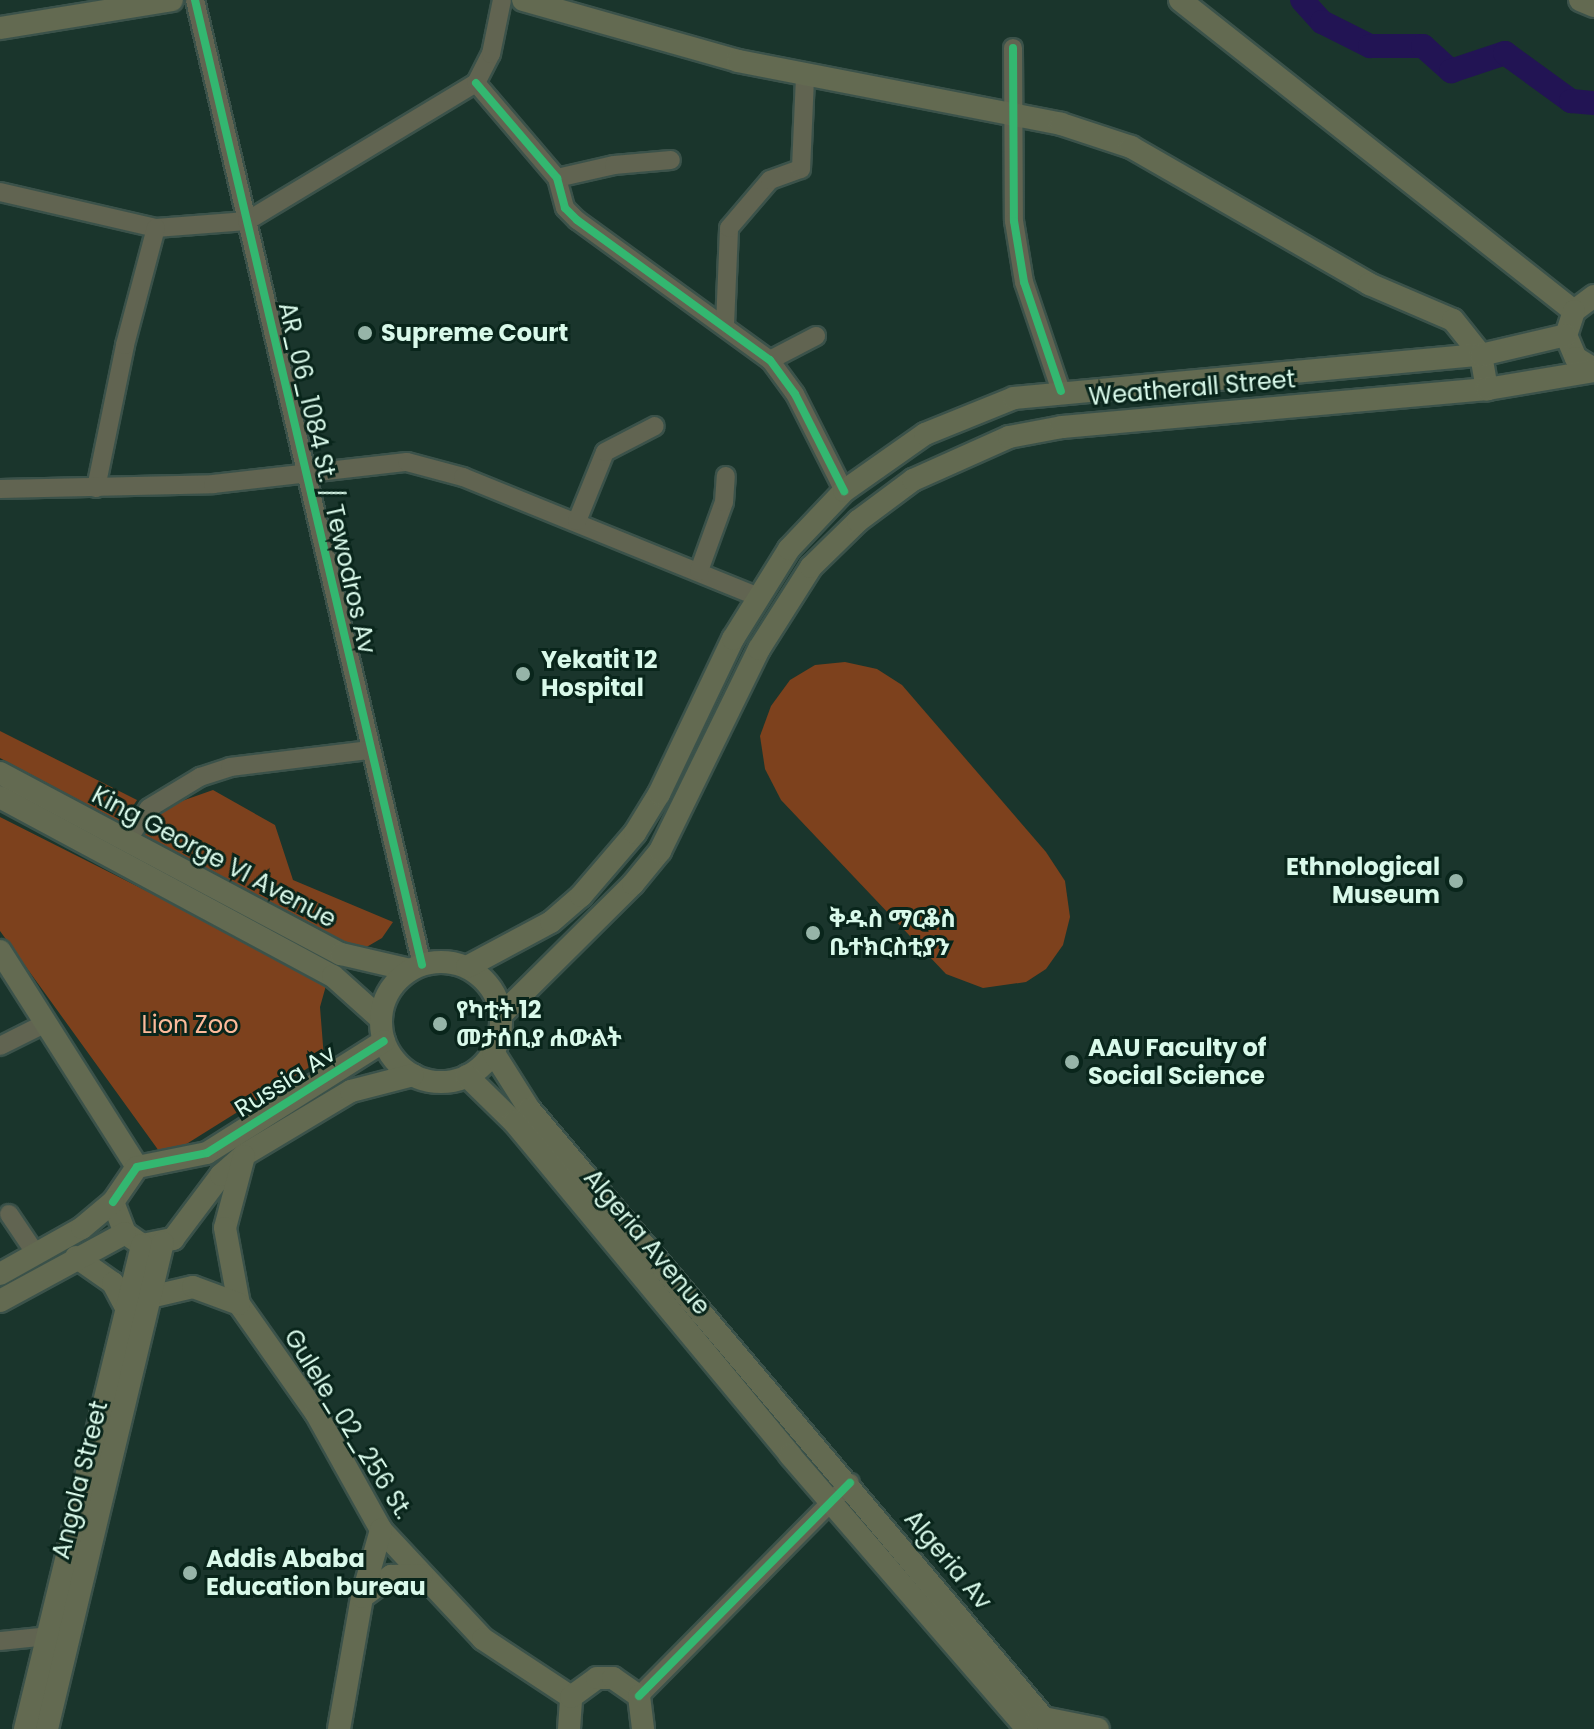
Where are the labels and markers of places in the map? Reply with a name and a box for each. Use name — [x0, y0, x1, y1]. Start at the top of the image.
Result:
place label: Supreme Court — [381, 319, 568, 347]
marker: Supreme Court — [356, 324, 374, 342]
place label: Yekatit 12 Hospital — [541, 646, 657, 702]
marker: Yekatit 12 Hospital — [512, 663, 534, 685]
place label: Ethnological Museum — [1286, 853, 1440, 909]
marker: Ethnological Museum — [1447, 872, 1465, 890]
place label: ቅዱስ ማርቆስ ቤተክርስቲያን — [829, 905, 956, 961]
marker: ቅዱስ ማርቆስ ቤተክርስቲያን — [804, 924, 822, 942]
place label: የካቲት 12 መታሰቢያ ሐውልት — [456, 996, 622, 1052]
marker: የካቲት 12 መታሰቢያ ሐውልት — [431, 1015, 449, 1033]
place label: AAU Faculty of Social Science — [1088, 1034, 1267, 1090]
marker: AAU Faculty of Social Science — [1063, 1053, 1081, 1071]
place label: Addis Ababa Education bureau — [206, 1545, 426, 1601]
marker: Addis Ababa Education bureau — [181, 1564, 199, 1582]

